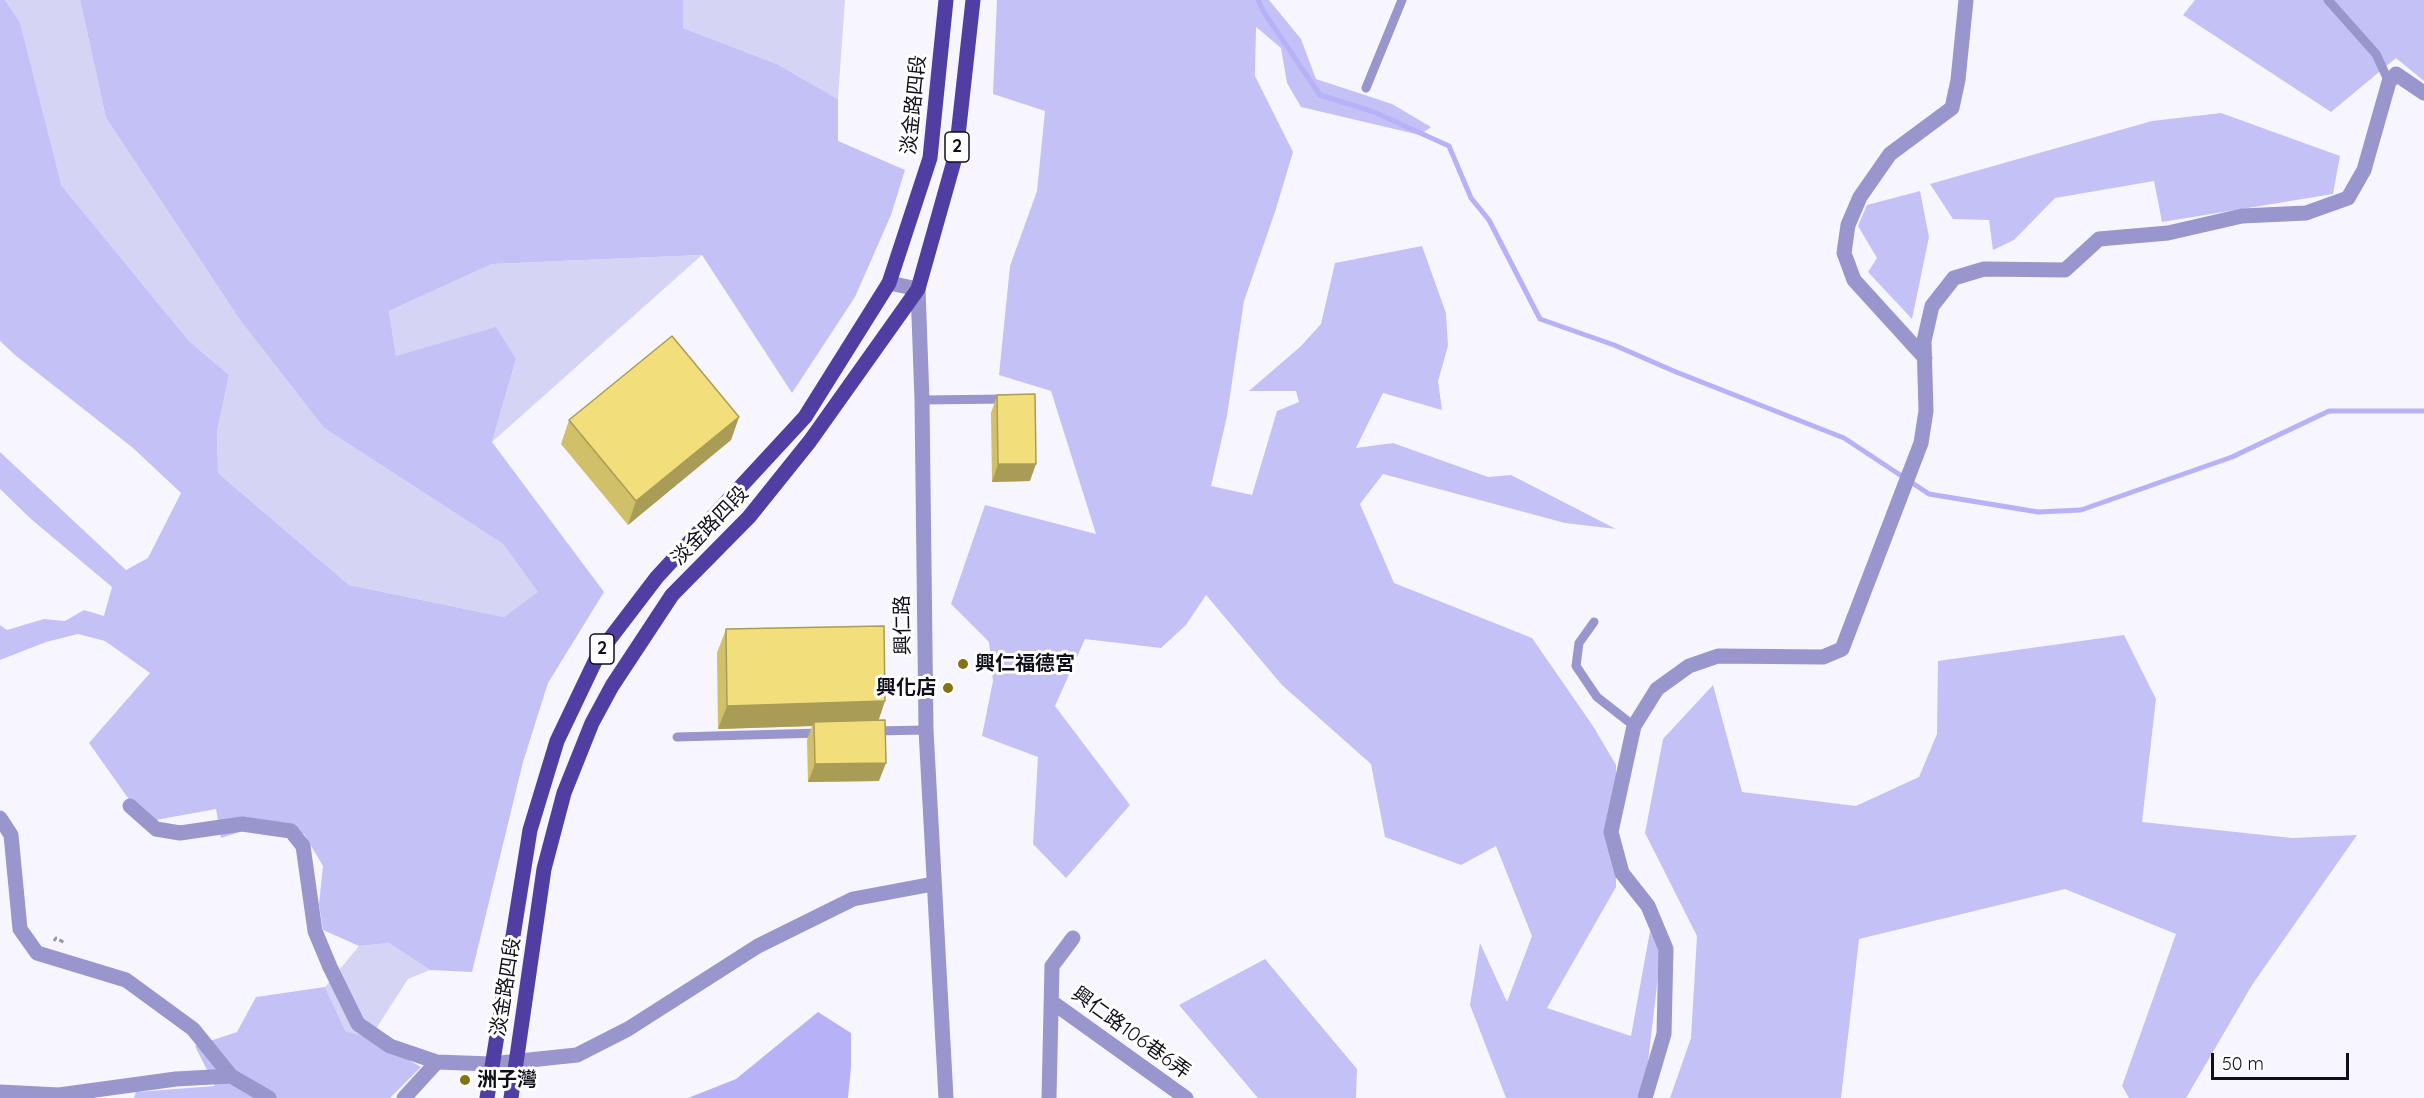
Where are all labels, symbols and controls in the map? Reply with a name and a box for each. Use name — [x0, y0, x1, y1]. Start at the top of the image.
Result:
street label: 淡金路四段 — [897, 54, 931, 156]
road number: 2 — [945, 132, 969, 162]
street label: 淡金路四段 — [667, 482, 753, 570]
street label: 興仁路 — [890, 595, 916, 655]
road number: 2 — [590, 634, 614, 664]
place label: 興仁福德宮 — [975, 652, 1075, 676]
marker: 興仁福德宮 — [956, 657, 970, 671]
place label: 興化店 — [876, 676, 936, 700]
marker: 興化店 — [941, 681, 955, 695]
street label: 淡金路四段 — [486, 936, 526, 1038]
street label: 興仁路106巷6弄 — [1067, 982, 1195, 1084]
scale bar — [2214, 1041, 2352, 1079]
text: 50 m — [2222, 1052, 2264, 1075]
place label: 洲子灣 — [477, 1068, 537, 1092]
marker: 洲子灣 — [458, 1073, 472, 1087]

